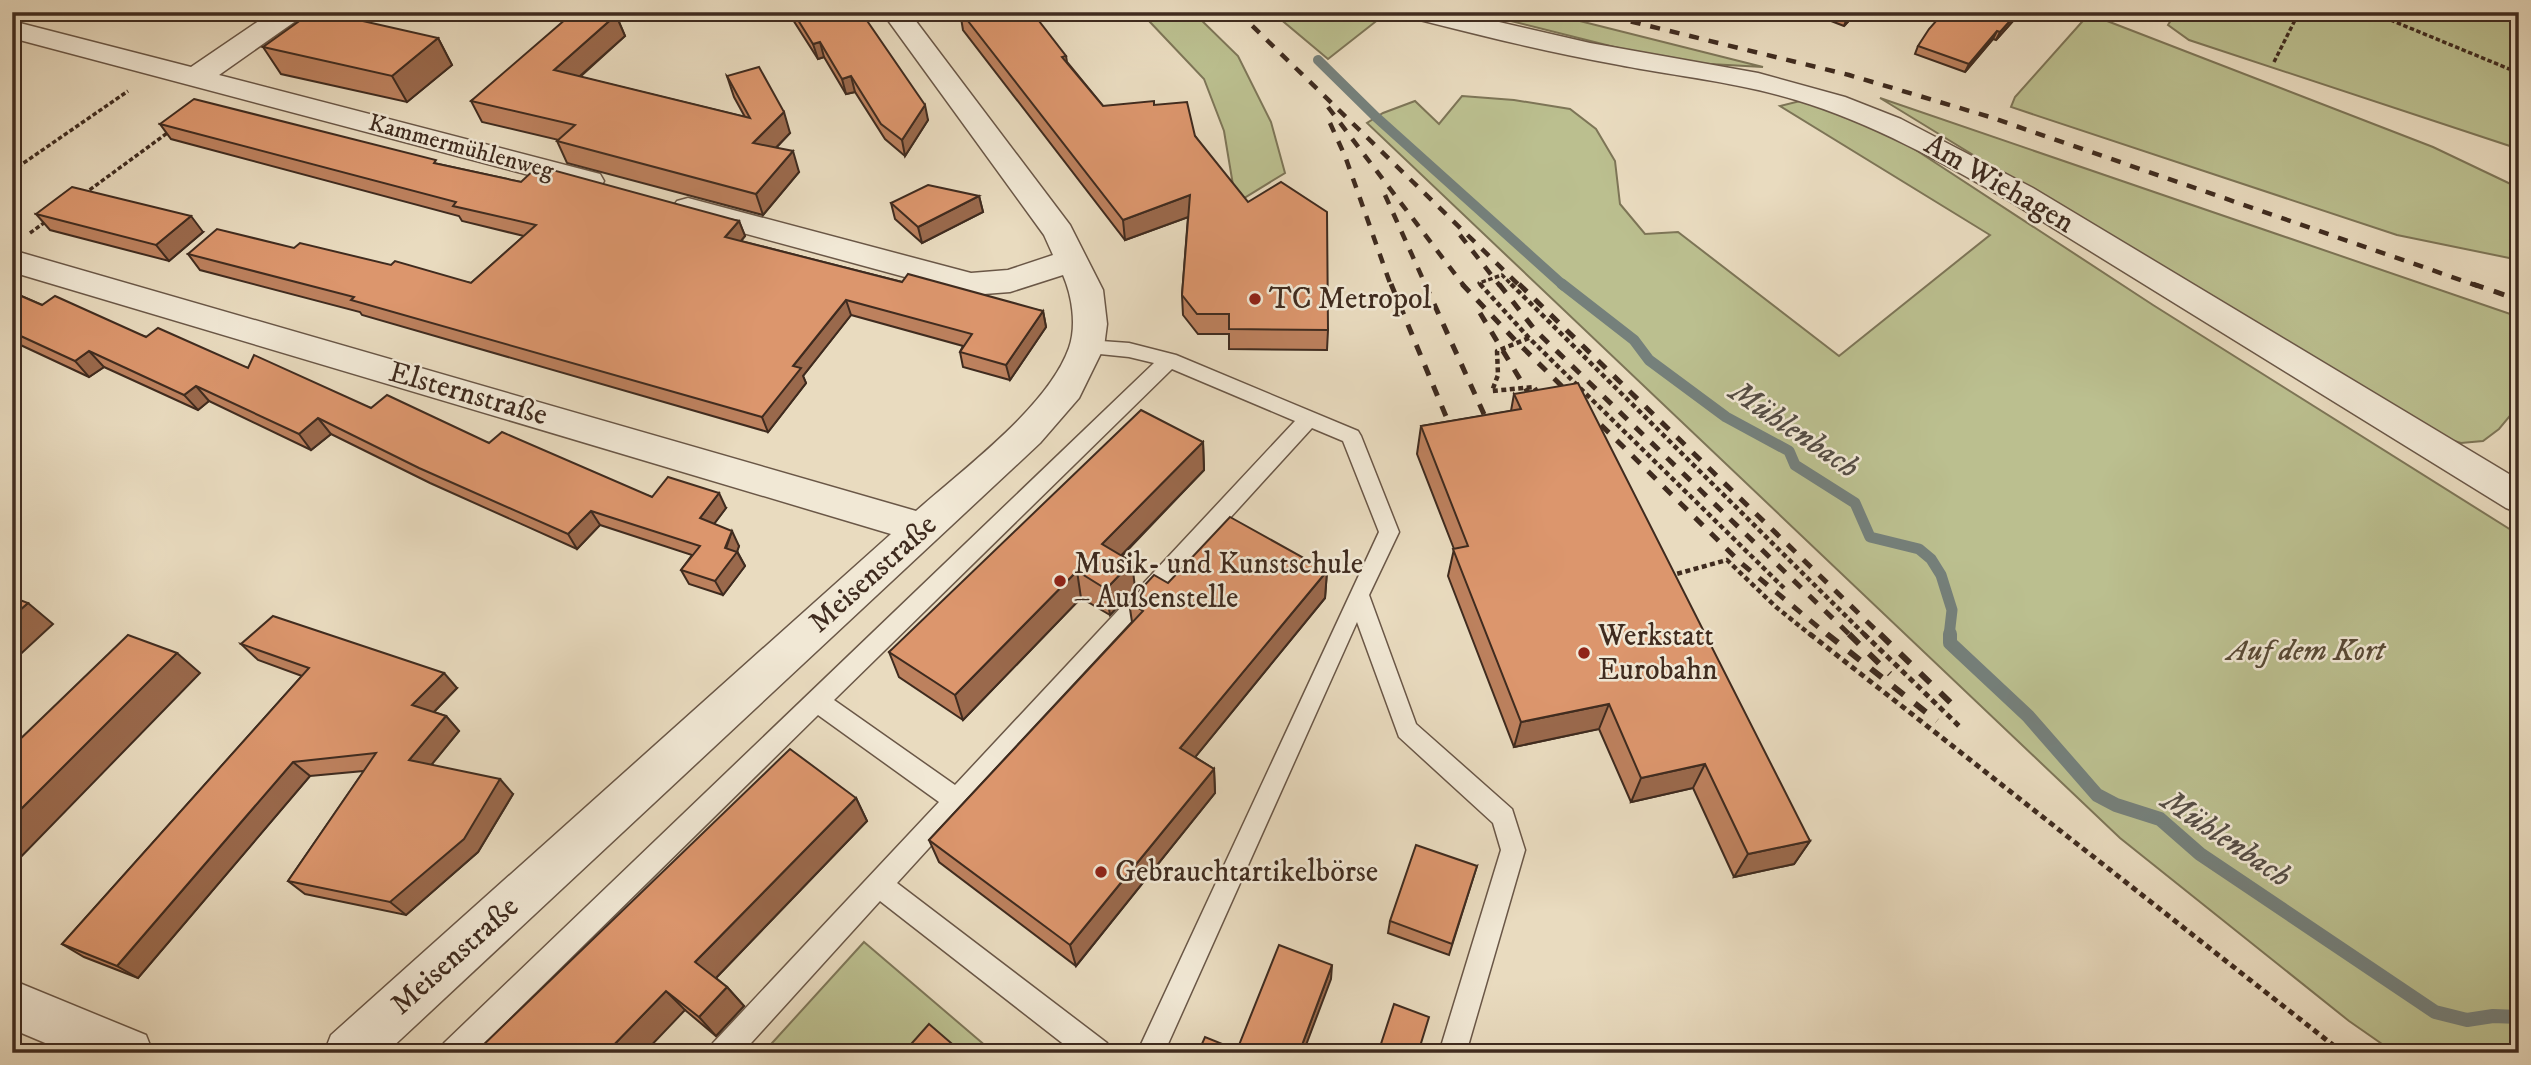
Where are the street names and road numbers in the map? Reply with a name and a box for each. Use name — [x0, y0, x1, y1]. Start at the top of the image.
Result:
street label: Kammermühlenweg — [365, 108, 557, 186]
street label: Am Wiehagen — [1917, 126, 2081, 242]
street label: Elsternstraße — [384, 354, 552, 434]
street label: Meisenstraße — [801, 507, 945, 641]
street label: Meisenstraße — [383, 889, 527, 1023]

